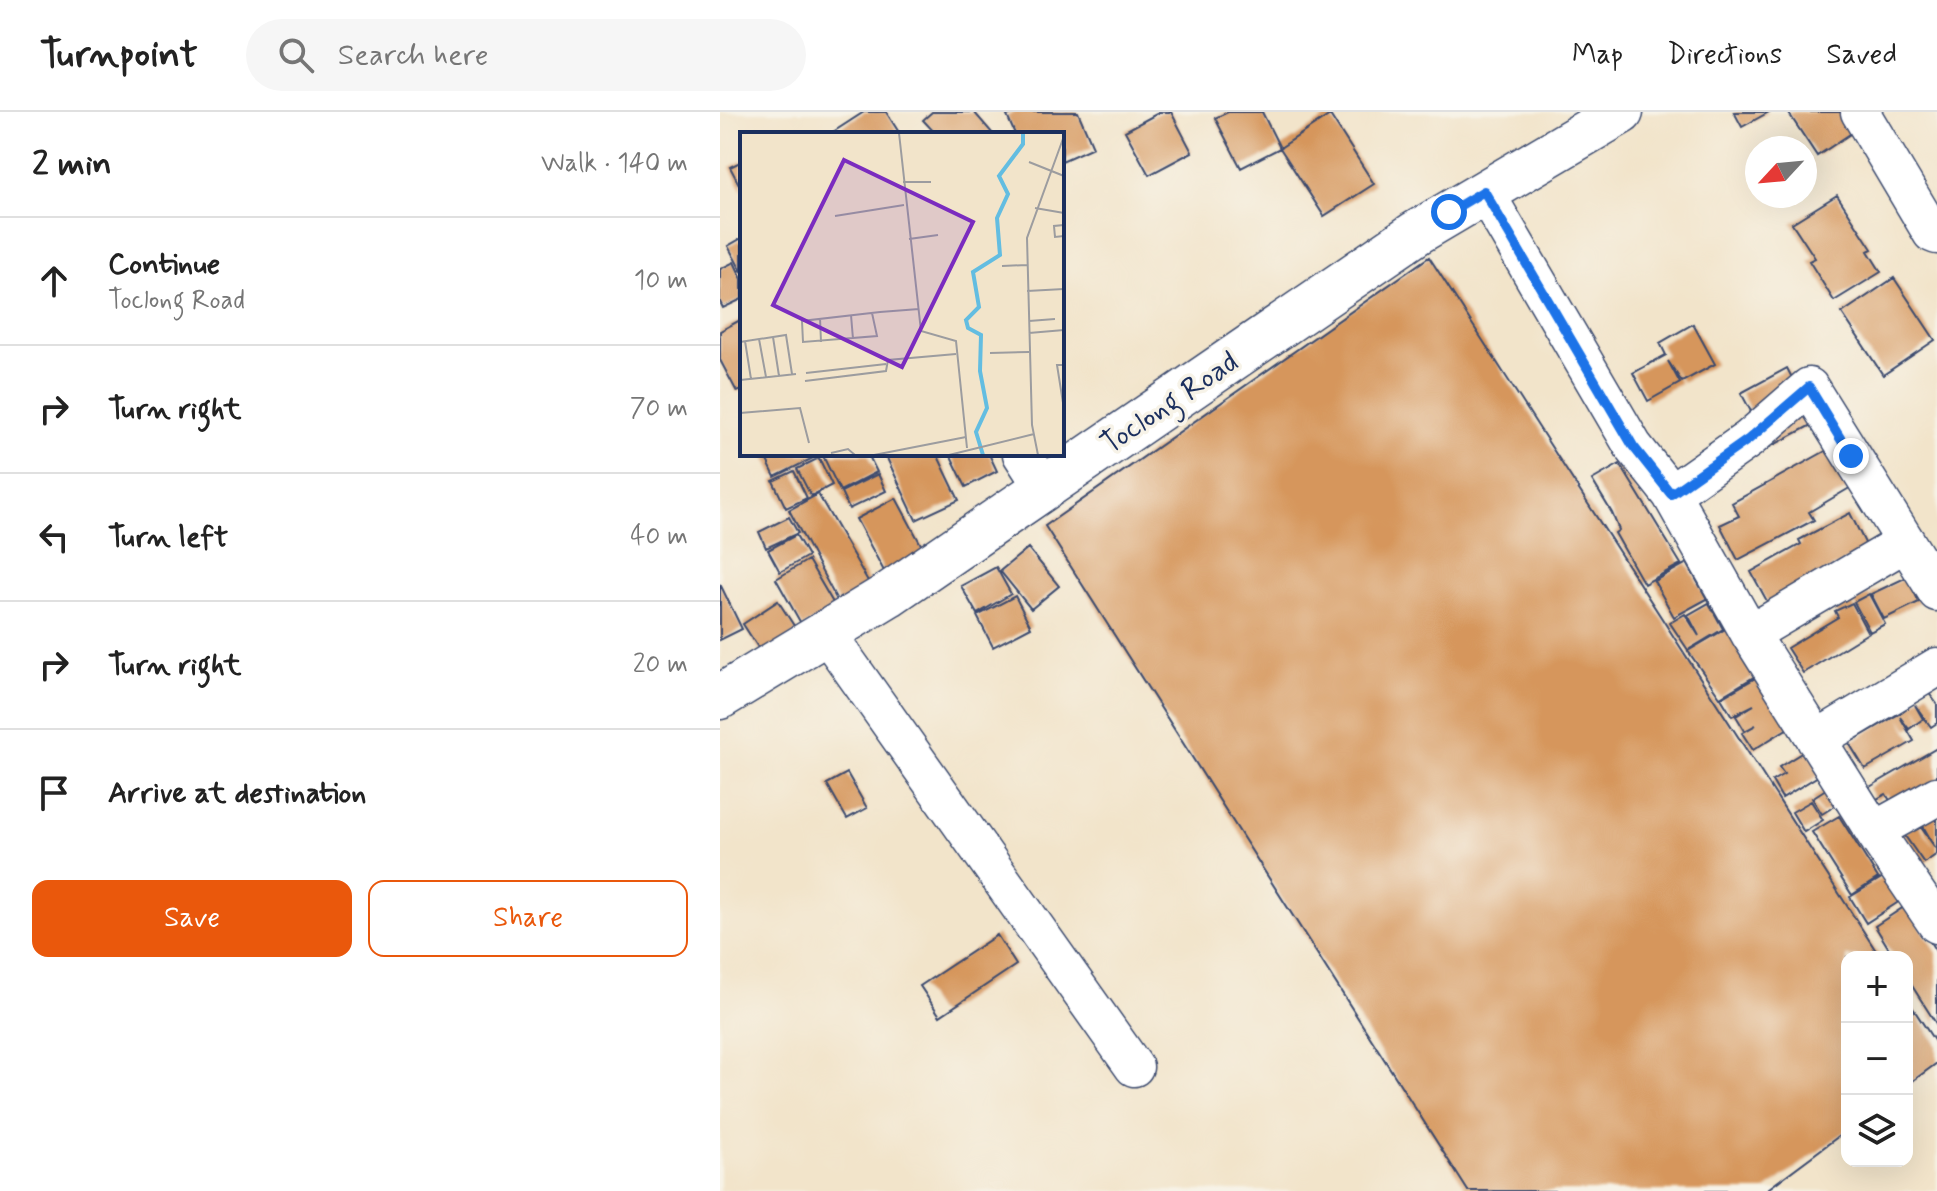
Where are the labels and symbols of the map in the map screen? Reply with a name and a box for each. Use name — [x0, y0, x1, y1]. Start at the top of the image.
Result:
inset map — [740, 132, 1064, 456]
north arrow — [1745, 136, 1817, 208]
route start — [1431, 194, 1467, 230]
street label: Toclong Road — [1093, 343, 1248, 466]
route end — [1833, 438, 1869, 474]

